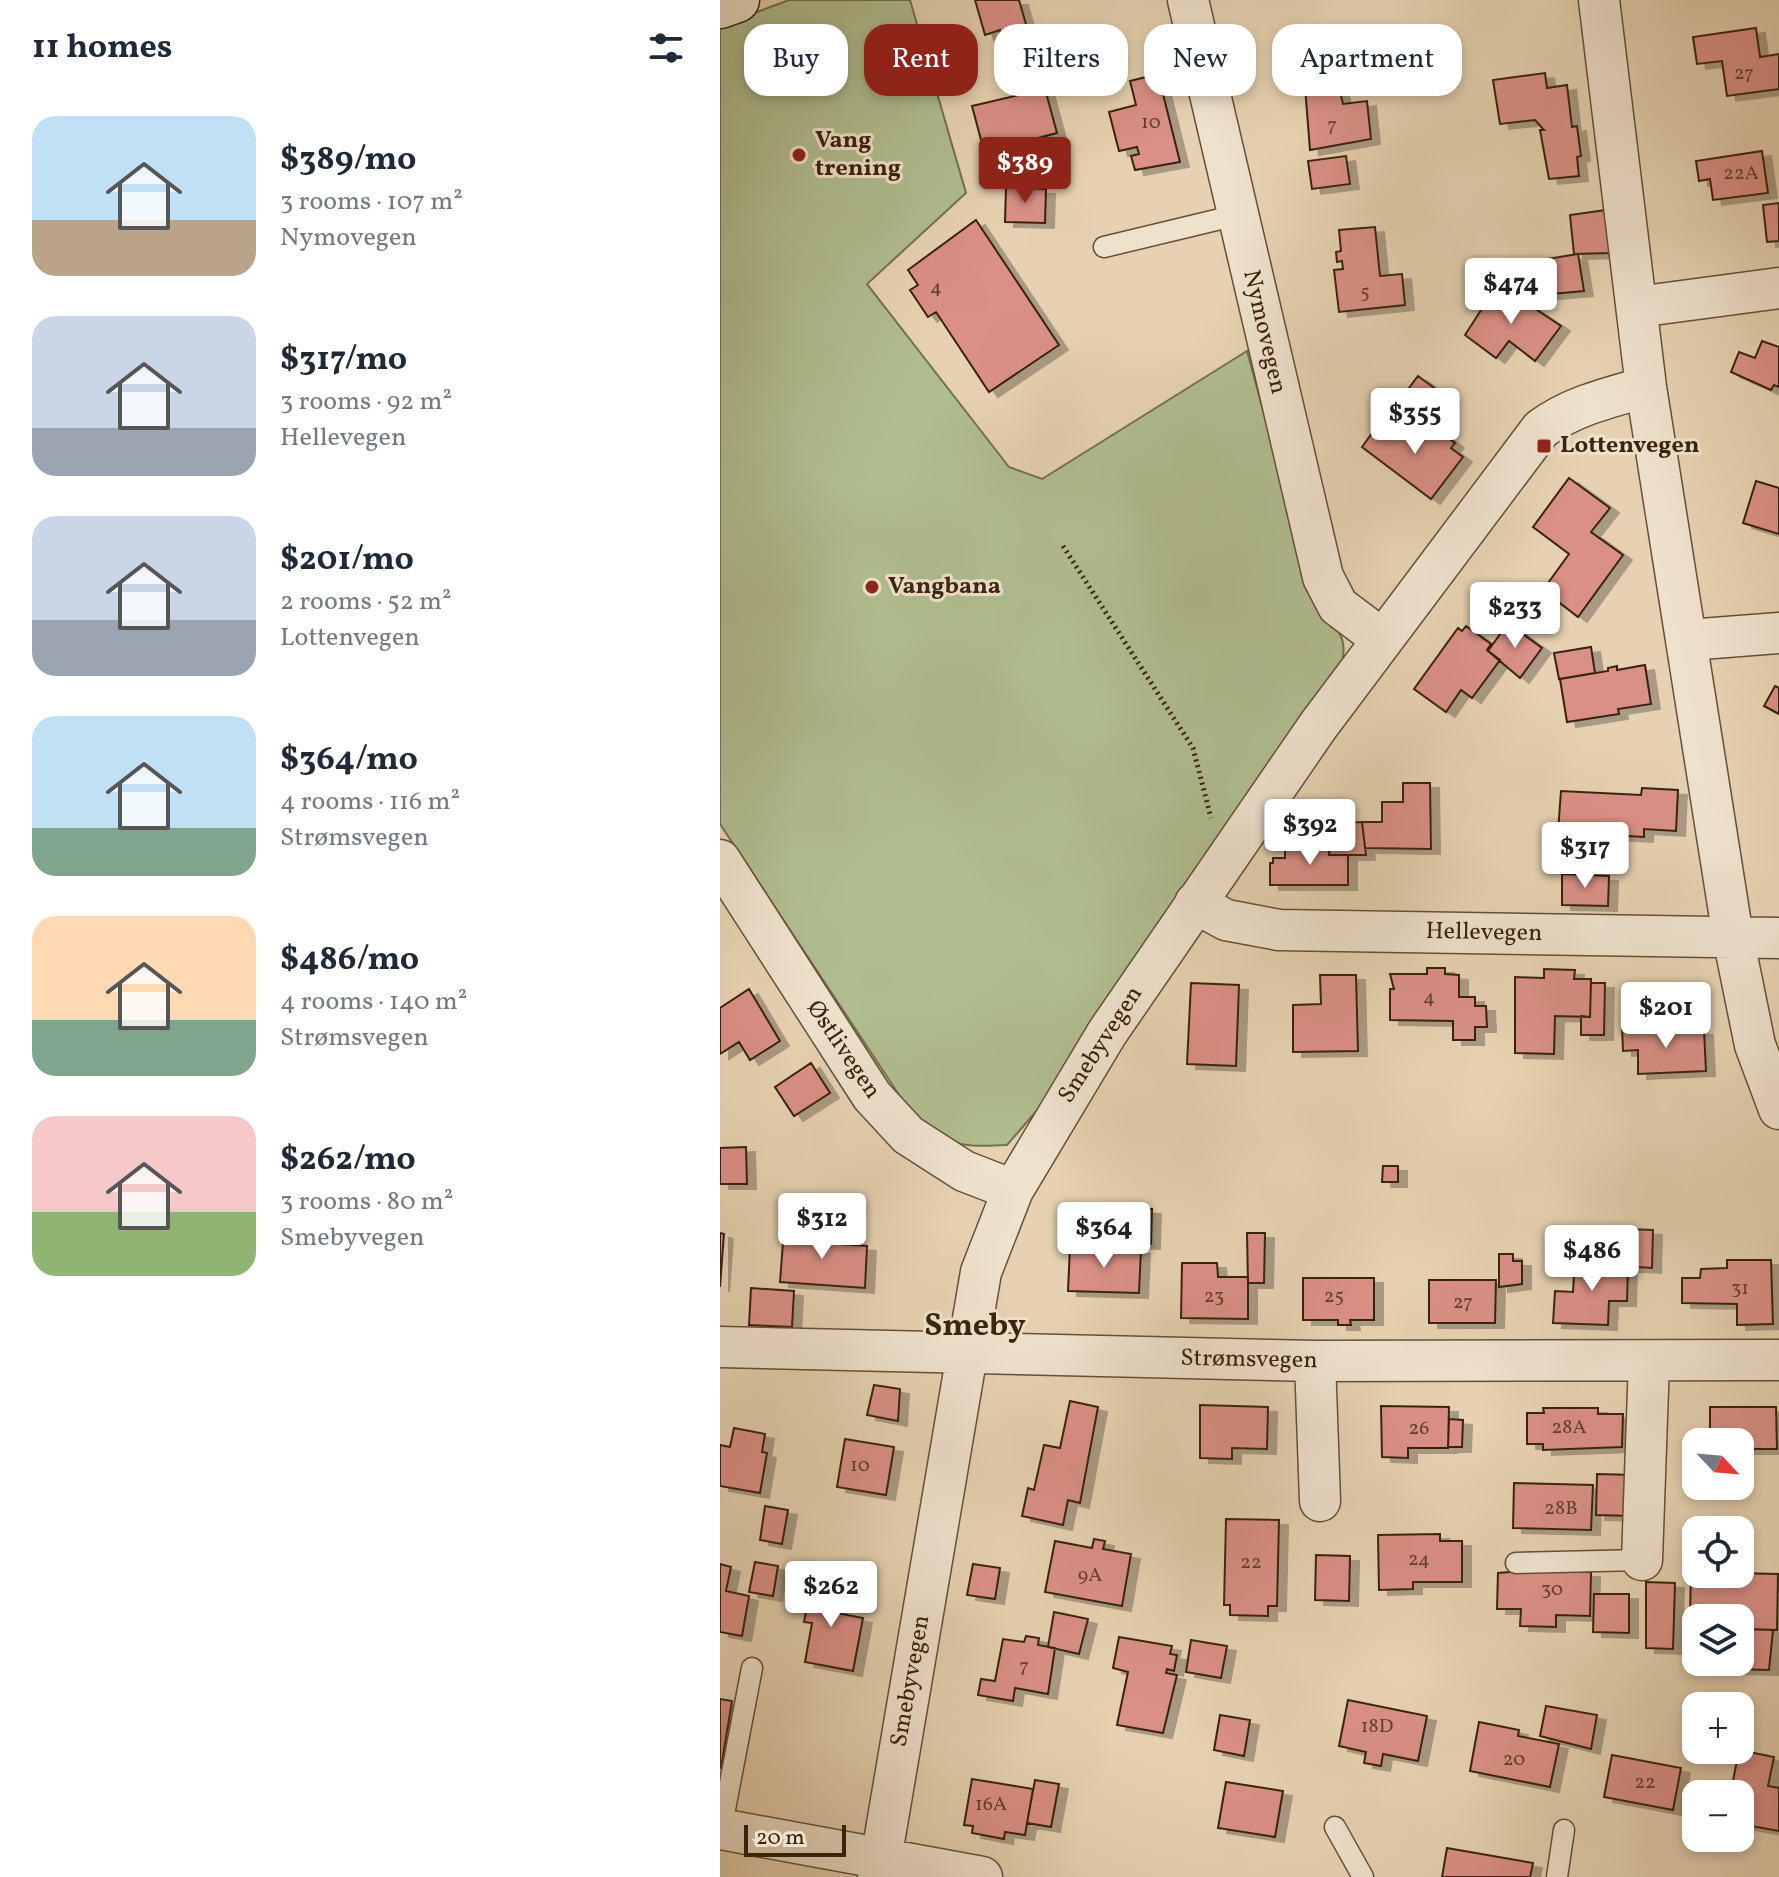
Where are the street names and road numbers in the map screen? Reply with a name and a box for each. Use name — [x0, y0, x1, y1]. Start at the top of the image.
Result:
street label: Nymovegen — [1233, 267, 1295, 397]
street label: Hellevegen — [1425, 915, 1543, 951]
street label: Smebyvegen — [1050, 980, 1152, 1110]
street label: Østlivegen — [797, 994, 889, 1106]
street label: Strømsvegen — [1180, 1342, 1318, 1378]
street label: Smebyvegen — [883, 1612, 939, 1750]

